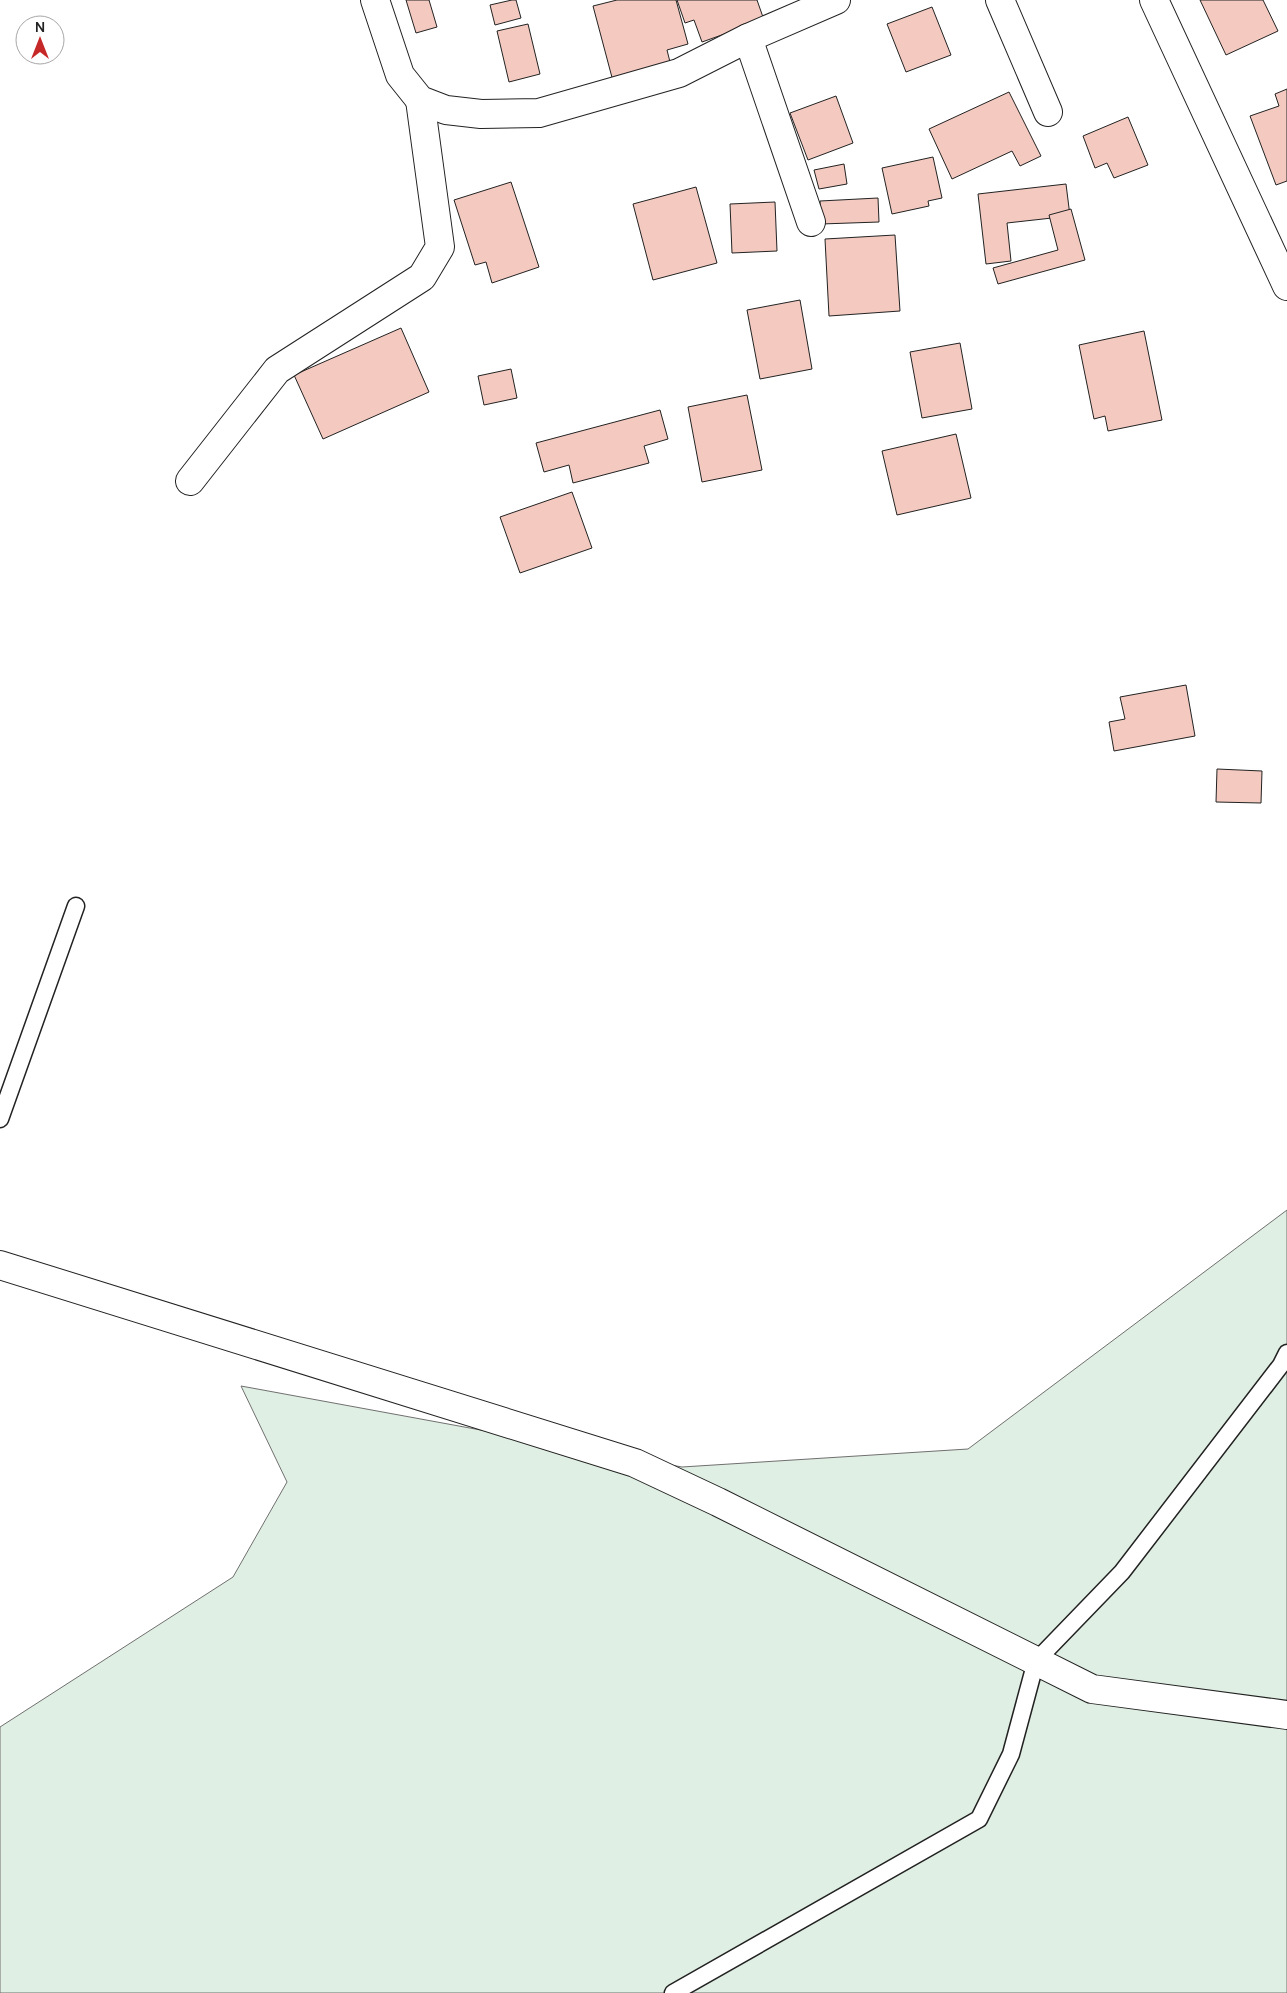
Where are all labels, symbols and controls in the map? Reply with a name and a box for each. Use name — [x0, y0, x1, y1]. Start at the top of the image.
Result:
north arrow — [15, 15, 65, 65]
text: N — [35, 17, 45, 36]

